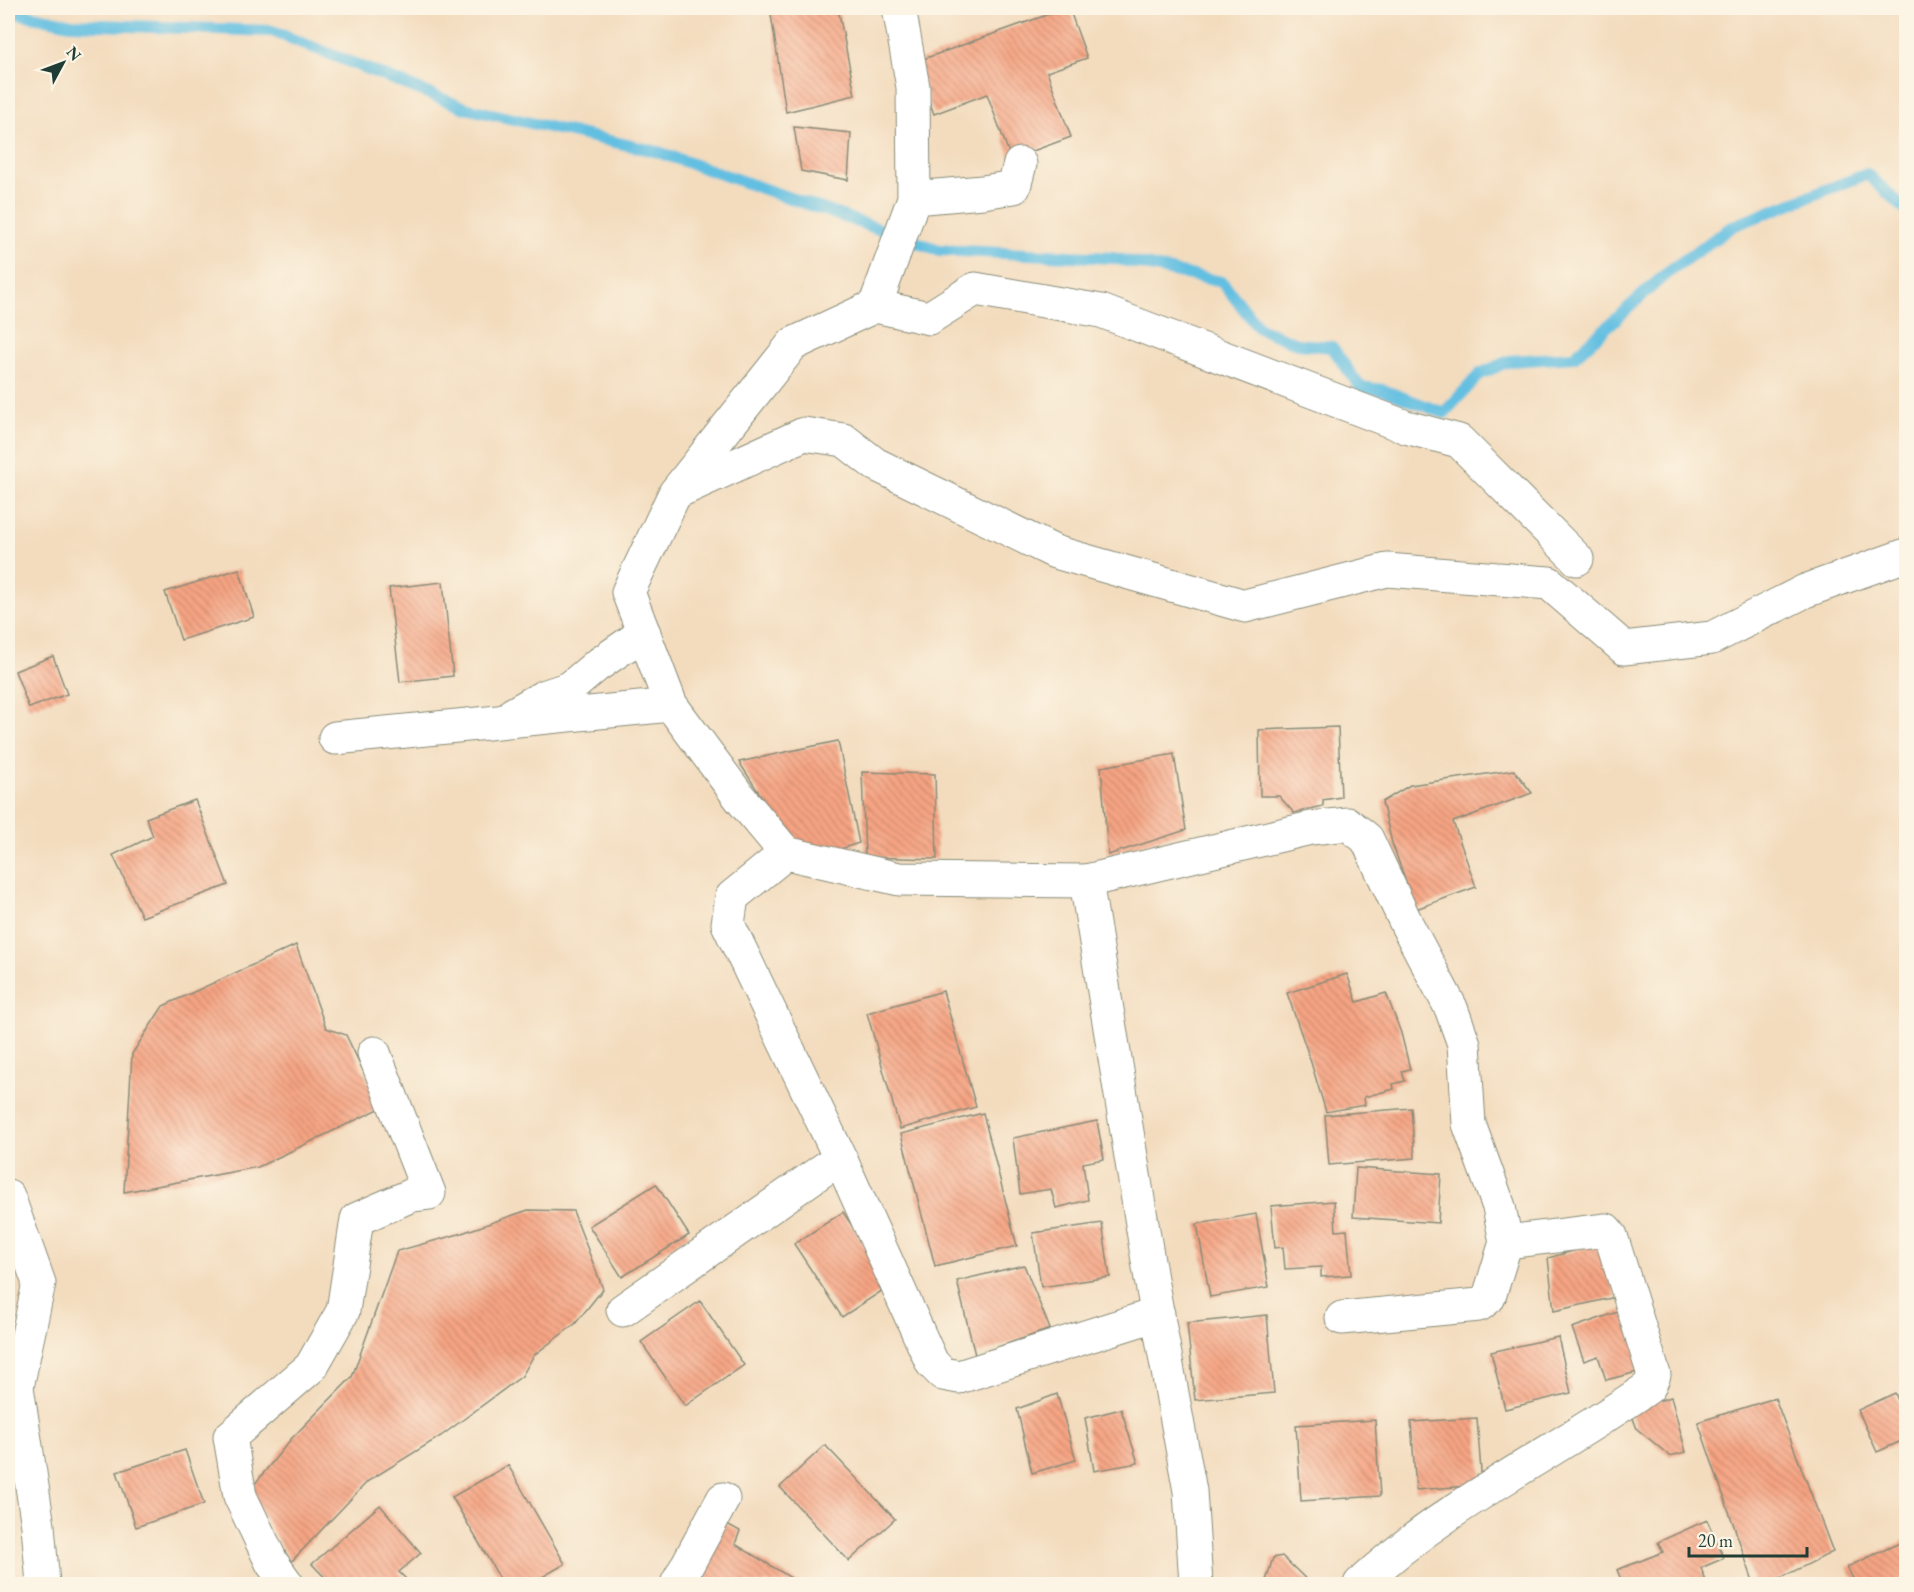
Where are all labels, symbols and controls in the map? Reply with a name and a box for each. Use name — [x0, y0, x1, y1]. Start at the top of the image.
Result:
north arrow — [33, 33, 93, 93]
text: N — [62, 42, 86, 65]
scale bar — [1689, 1520, 1808, 1558]
text: 20 m — [1698, 1529, 1733, 1552]

